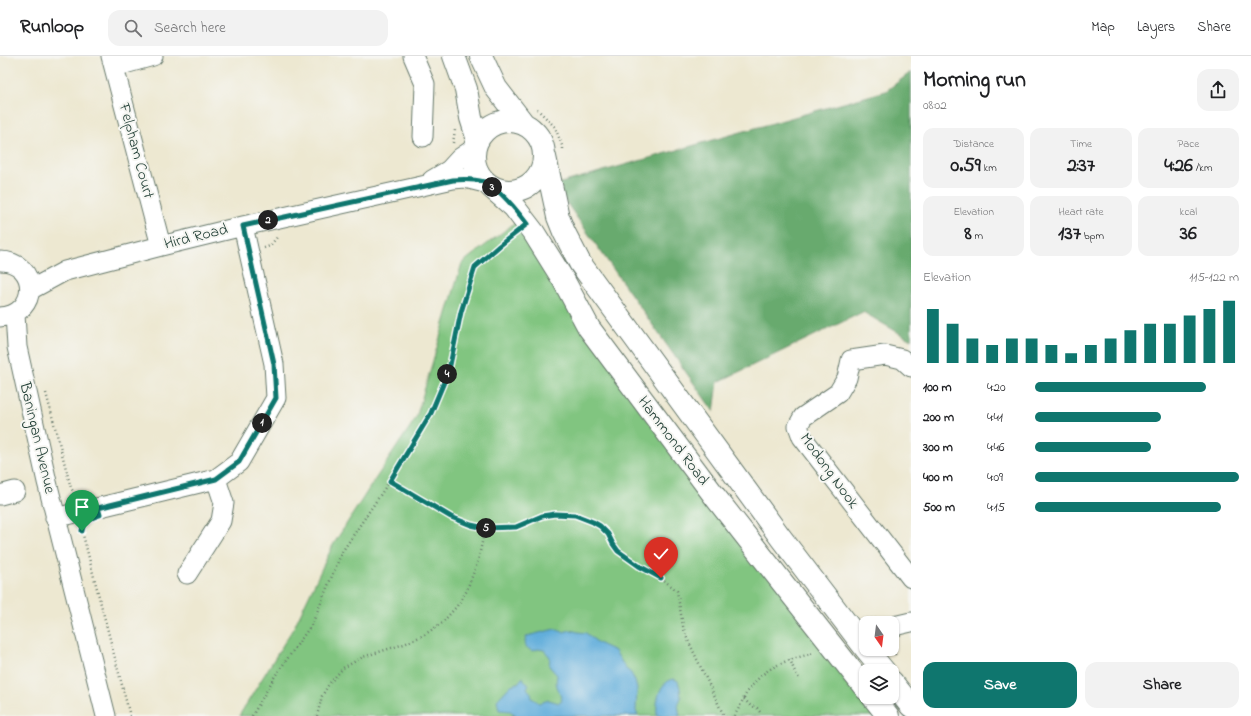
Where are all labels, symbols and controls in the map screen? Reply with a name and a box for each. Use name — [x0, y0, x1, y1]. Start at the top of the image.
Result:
search box — [108, 10, 388, 46]
text: Runloop — [20, 14, 84, 41]
icon: search — [122, 17, 144, 39]
text: Search here — [154, 17, 226, 39]
text: Map — [1091, 17, 1115, 38]
text: Layers — [1137, 17, 1175, 38]
text: Share — [1197, 17, 1231, 38]
text: Morning run — [923, 65, 1026, 97]
button: share — [1197, 69, 1239, 111]
text: 08:02 — [923, 96, 947, 115]
street label: Felpham Court — [112, 100, 160, 202]
text: Distance — [953, 136, 994, 152]
text: Time — [1070, 136, 1092, 152]
text: Pace — [1178, 136, 1199, 152]
text: 0.59 — [951, 152, 981, 181]
text: 2:37 — [1067, 152, 1095, 181]
text: 4:26 — [1164, 152, 1193, 181]
text: km — [981, 160, 997, 176]
text: /km — [1193, 160, 1212, 176]
pin: 3 — [482, 177, 502, 197]
text: 3 — [490, 179, 494, 195]
text: Elevation — [953, 204, 994, 220]
text: Heart rate — [1058, 204, 1104, 220]
text: kcal — [1180, 204, 1197, 220]
pin: 2 — [258, 210, 278, 230]
text: 2 — [265, 212, 271, 228]
street label: Hird Road — [162, 218, 230, 256]
text: 8 — [964, 220, 972, 249]
text: 137 — [1058, 220, 1081, 249]
text: 36 — [1180, 220, 1197, 249]
text: m — [972, 228, 983, 244]
text: bpm — [1081, 228, 1104, 244]
text: Elevation — [923, 268, 971, 287]
text: 115–122 m — [1189, 268, 1239, 287]
pin: 4 — [437, 364, 457, 384]
text: 4 — [445, 366, 449, 382]
text: 100 m — [923, 378, 952, 397]
text: 4:20 — [987, 378, 1006, 397]
street label: Baningan Avenue — [12, 379, 62, 497]
street label: Hammond Road — [631, 391, 715, 491]
text: 200 m — [923, 408, 954, 427]
text: 4:41 — [987, 408, 1003, 427]
pin: 1 — [252, 413, 272, 433]
text: 1 — [260, 415, 264, 431]
street label: Modong Nook — [793, 428, 865, 515]
text: 300 m — [923, 438, 953, 457]
text: 4:46 — [987, 438, 1005, 457]
text: 400 m — [923, 468, 953, 487]
text: 4:09 — [987, 468, 1003, 487]
pin — [65, 490, 99, 531]
icon: arrive — [71, 496, 93, 518]
text: 500 m — [923, 498, 955, 517]
text: 4:15 — [987, 498, 1005, 517]
pin: 5 — [476, 518, 496, 538]
text: 5 — [483, 520, 489, 536]
pin — [644, 537, 678, 578]
icon: check — [650, 543, 672, 565]
north arrow — [859, 616, 899, 656]
map controls — [859, 616, 899, 704]
button: Save — [923, 662, 1077, 708]
button: Share — [1085, 662, 1239, 708]
button: layers — [859, 664, 899, 704]

